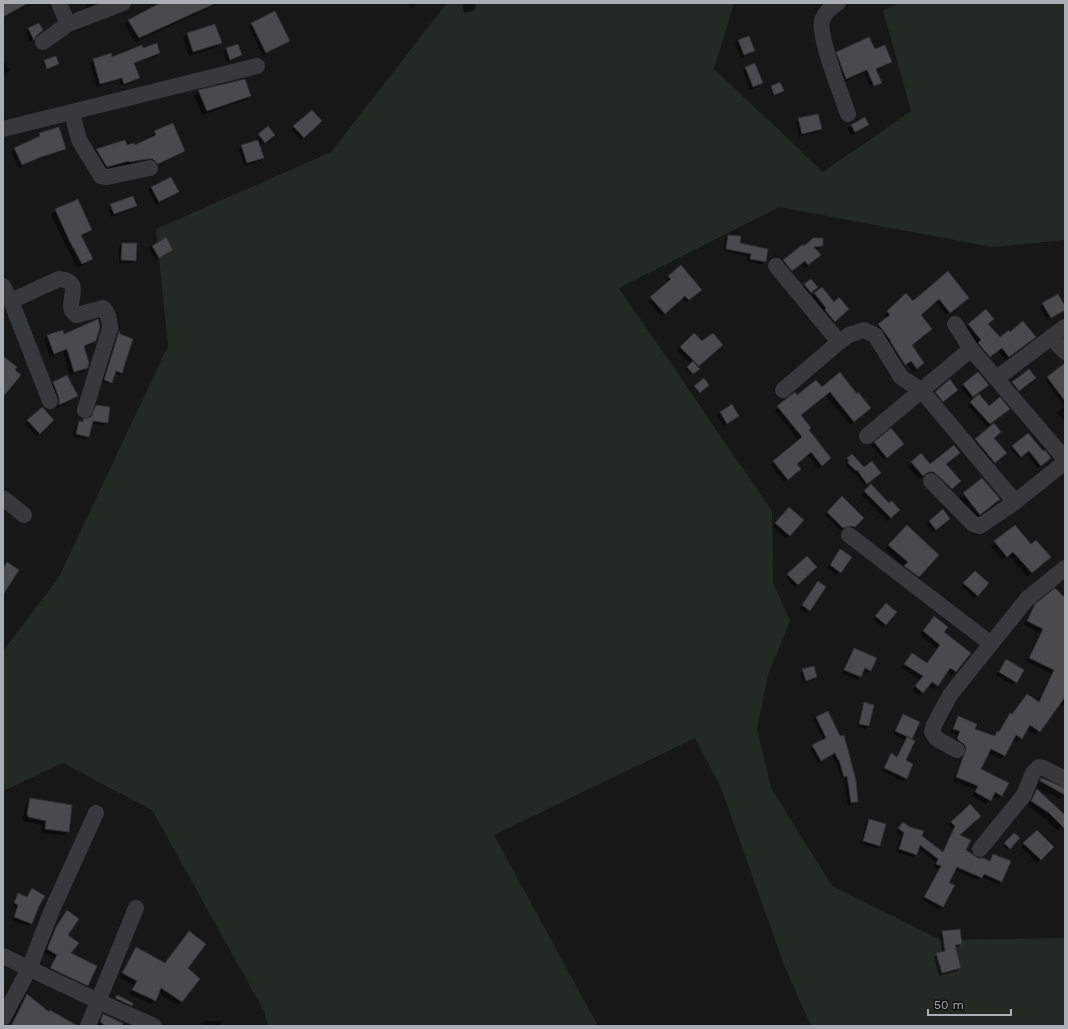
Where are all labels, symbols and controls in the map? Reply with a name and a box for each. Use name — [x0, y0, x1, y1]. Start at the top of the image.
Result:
scale bar — [928, 991, 1011, 1017]
text: 50 m — [934, 998, 964, 1012]

